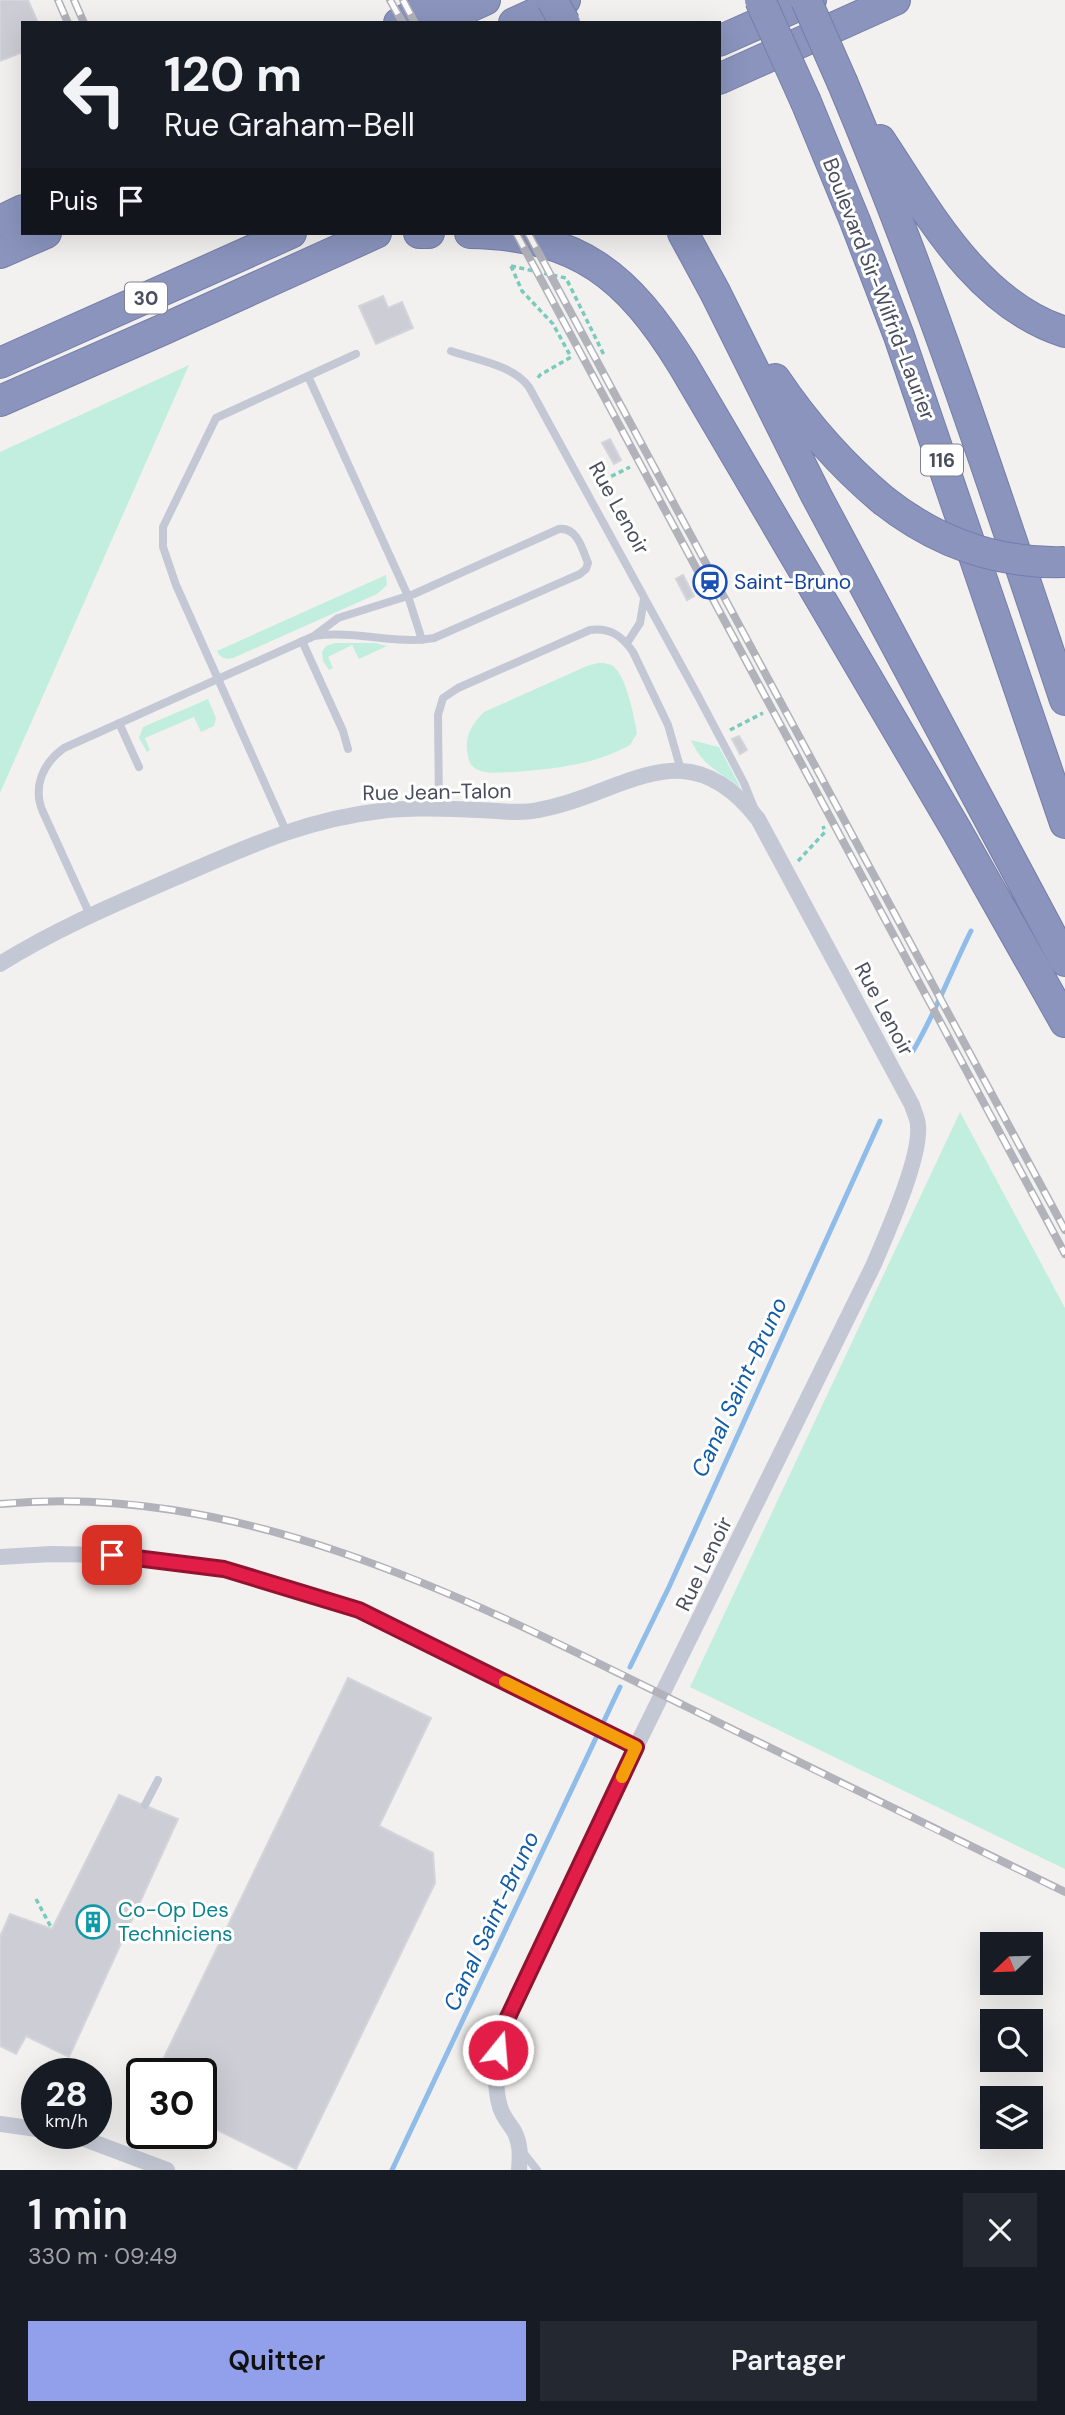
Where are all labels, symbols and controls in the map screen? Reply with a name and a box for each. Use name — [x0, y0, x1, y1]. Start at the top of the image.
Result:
text: 120 m — [164, 42, 302, 106]
icon: left — [49, 49, 140, 140]
text: Rue Graham-Bell — [164, 104, 415, 146]
street label: Boulevard Sir-Wilfrid-Laurier — [816, 154, 942, 424]
icon: arrive — [112, 182, 150, 220]
text: Puis — [49, 184, 98, 218]
road number: 30 — [125, 282, 167, 314]
road number: 116 — [921, 444, 963, 475]
street label: Rue Lenoir — [582, 457, 656, 560]
station icon: Saint-Bruno — [691, 563, 729, 601]
place label: Saint-Bruno — [734, 568, 851, 596]
street label: Rue Jean-Talon — [362, 777, 512, 807]
street label: Rue Lenoir — [848, 957, 920, 1061]
water label: Canal Saint-Bruno — [684, 1292, 794, 1482]
street label: Rue Lenoir — [669, 1512, 739, 1616]
pin — [82, 1525, 142, 1585]
icon: arrive — [93, 1536, 131, 1574]
water label: Canal Saint-Bruno — [436, 1826, 546, 2016]
place label: Co-Op Des Techniciens — [118, 1896, 233, 1948]
building icon: Co-Op Des Techniciens — [74, 1903, 112, 1941]
north arrow — [980, 1932, 1043, 1995]
map controls — [980, 1932, 1043, 2149]
button: search — [980, 2009, 1043, 2072]
position arrow — [461, 2013, 535, 2087]
speed limit sign: 30 — [126, 2058, 217, 2149]
text: 28 — [45, 2071, 88, 2117]
button: layers — [980, 2086, 1043, 2149]
text: km/h — [45, 2109, 88, 2133]
text: 1 min — [28, 2187, 128, 2242]
button: close — [963, 2193, 1037, 2267]
text: 330 m · 09:49 — [28, 2241, 178, 2271]
button: Quitter — [28, 2321, 526, 2401]
button: Partager — [540, 2321, 1037, 2401]

